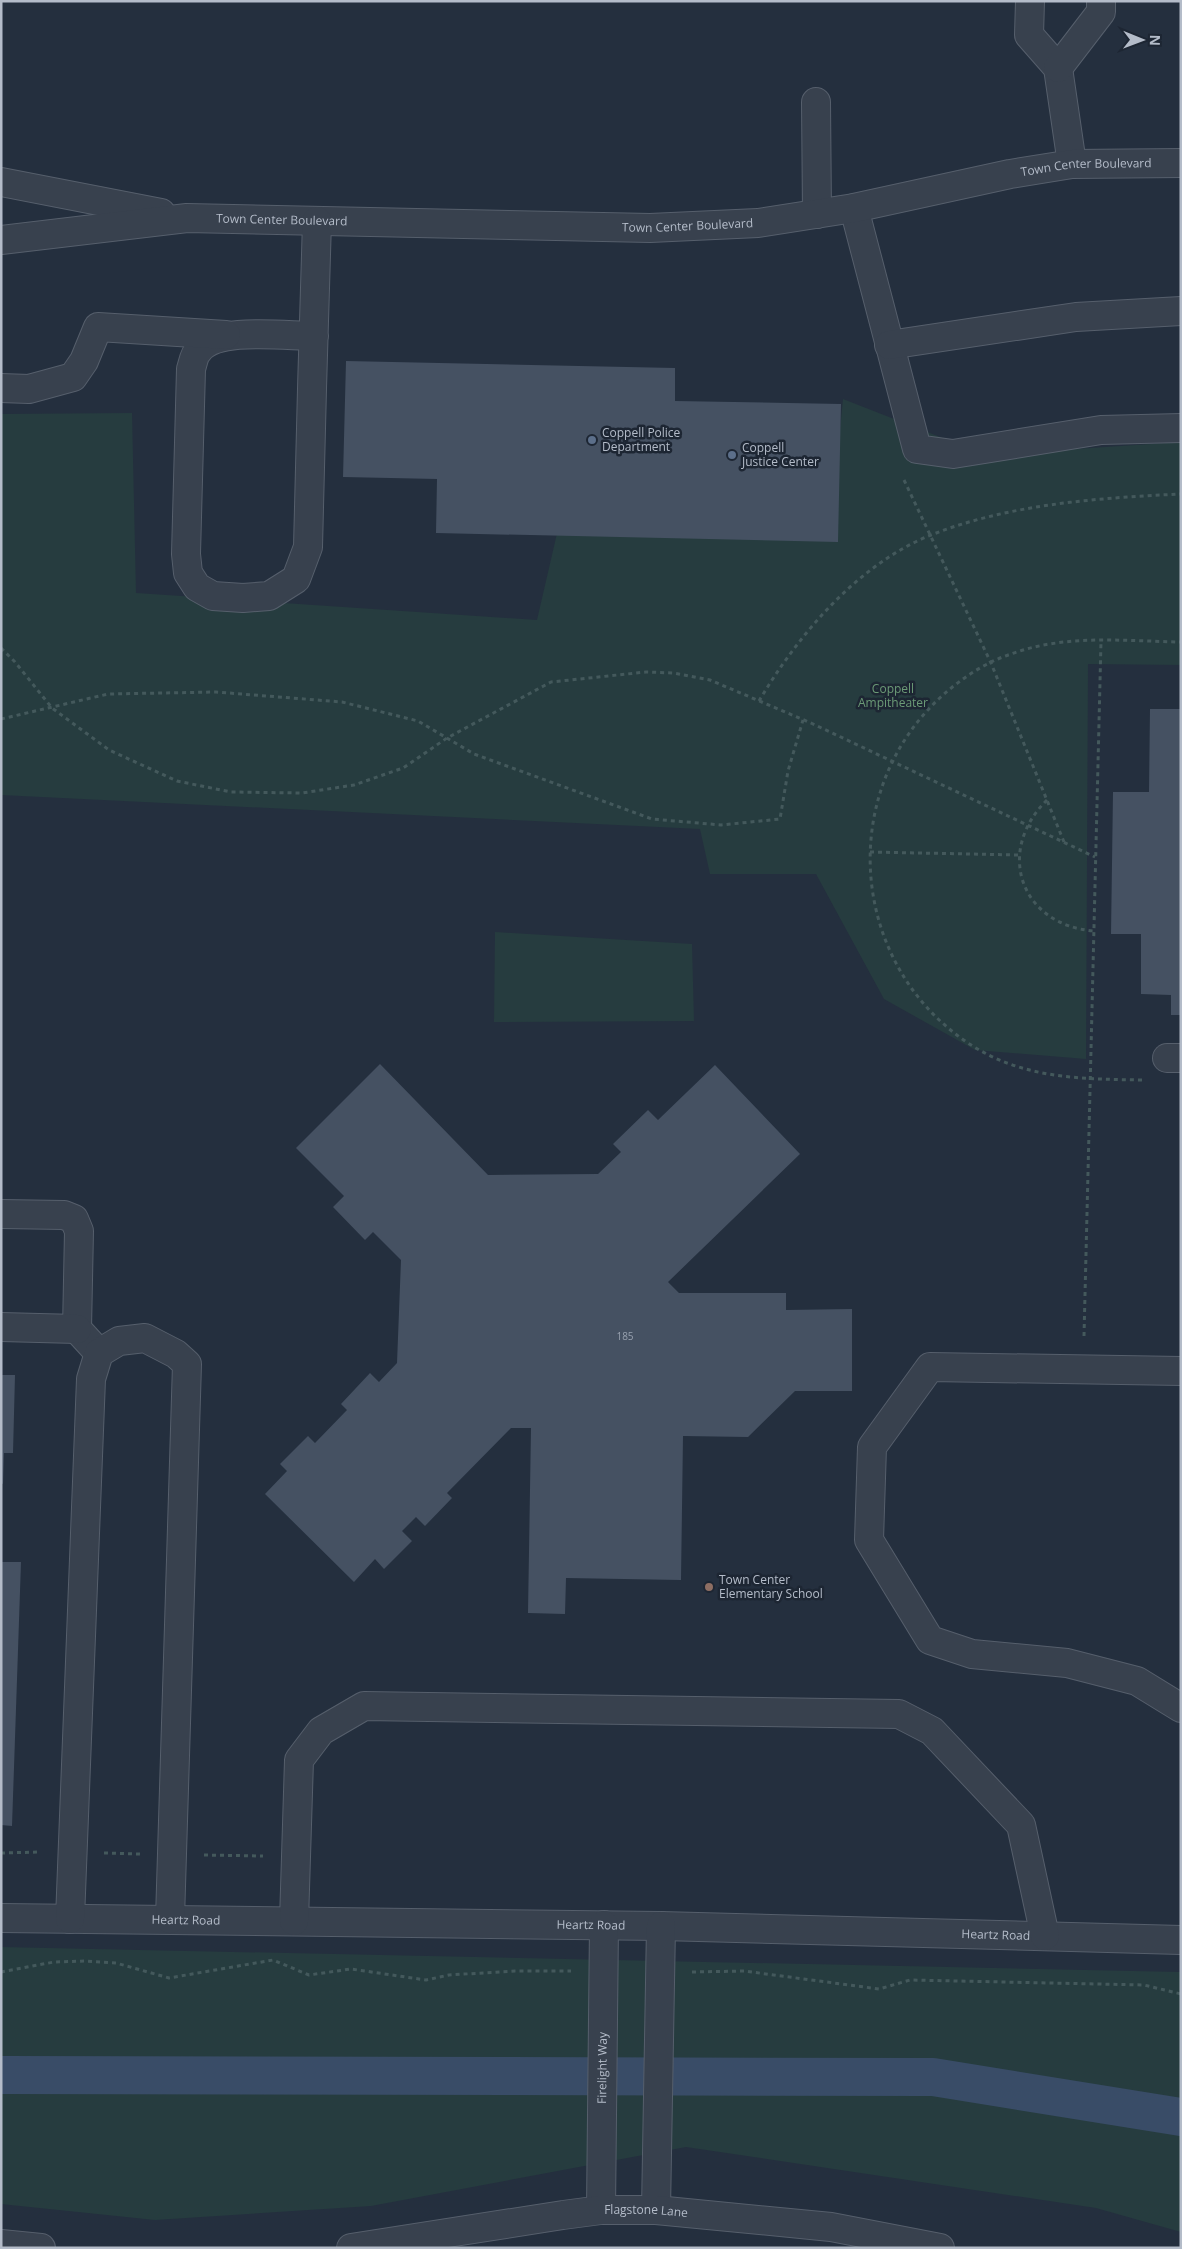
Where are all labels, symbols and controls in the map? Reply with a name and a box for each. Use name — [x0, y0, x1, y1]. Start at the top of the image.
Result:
north arrow — [1117, 15, 1167, 65]
text: N — [1146, 34, 1165, 46]
street label: Town Center Boulevard — [1019, 154, 1152, 180]
street label: Town Center Boulevard — [216, 210, 348, 229]
street label: Town Center Boulevard — [622, 214, 754, 236]
place label: Coppell Police Department — [602, 424, 681, 455]
marker: Coppell Police Department — [586, 434, 598, 446]
place label: Coppell Justice Center — [741, 439, 819, 470]
marker: Coppell Justice Center — [726, 449, 738, 461]
park label: Coppell Ampitheater — [858, 680, 928, 711]
house number: 185 — [616, 1329, 634, 1343]
place label: Town Center Elementary School — [719, 1571, 823, 1602]
marker: Town Center Elementary School — [703, 1581, 715, 1593]
street label: Heartz Road — [151, 1911, 221, 1929]
street label: Heartz Road — [556, 1916, 625, 1934]
street label: Heartz Road — [961, 1925, 1030, 1944]
street label: Firelight Way — [593, 2031, 611, 2104]
street label: Flagstone Lane — [604, 2201, 689, 2221]

